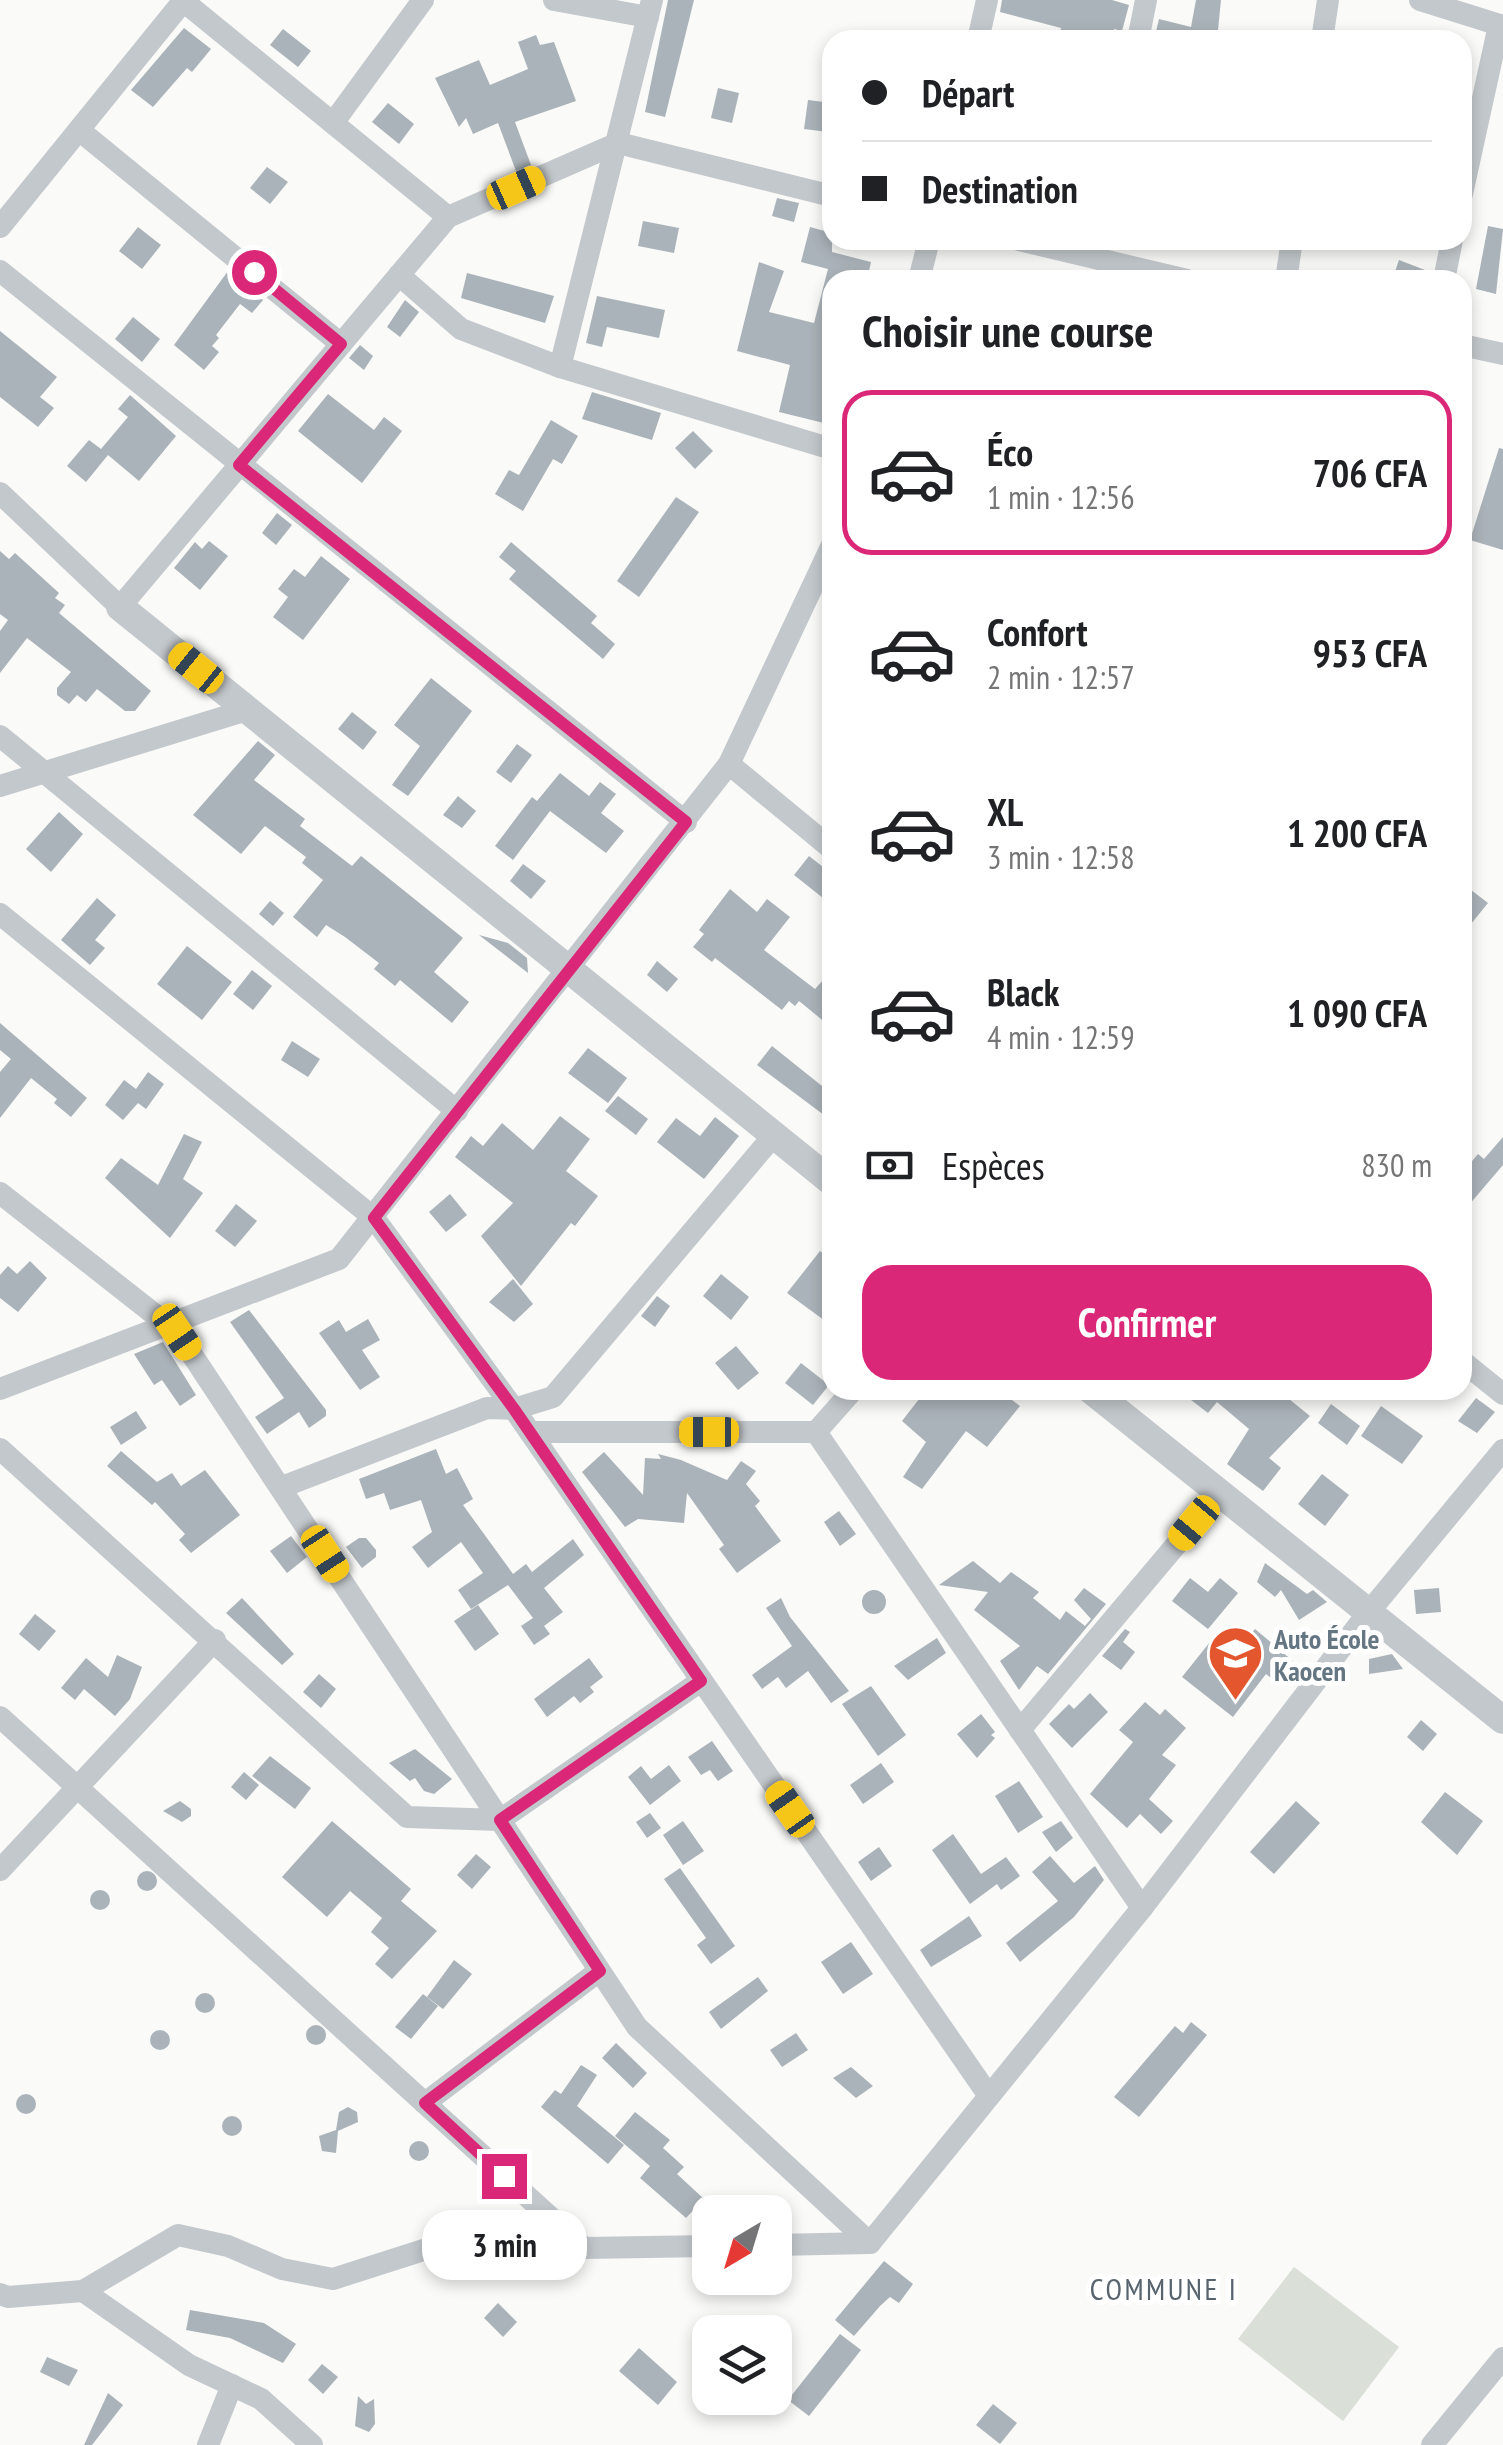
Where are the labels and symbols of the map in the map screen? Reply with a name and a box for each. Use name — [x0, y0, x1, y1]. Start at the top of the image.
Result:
car — [482, 162, 550, 214]
route start — [232, 250, 277, 295]
car — [163, 637, 229, 699]
car — [148, 1299, 206, 1365]
car — [679, 1417, 739, 1447]
car — [1163, 1490, 1225, 1556]
car — [296, 1521, 354, 1587]
place label: Auto École Kaocen — [1273, 1620, 1380, 1689]
school or university icon: Auto École Kaocen — [1205, 1624, 1265, 1703]
car — [761, 1776, 819, 1842]
route end — [482, 2154, 527, 2199]
north arrow — [692, 2195, 792, 2295]
callout: 3 min — [422, 2211, 586, 2281]
district label: COMMUNE I — [1090, 2269, 1238, 2308]

